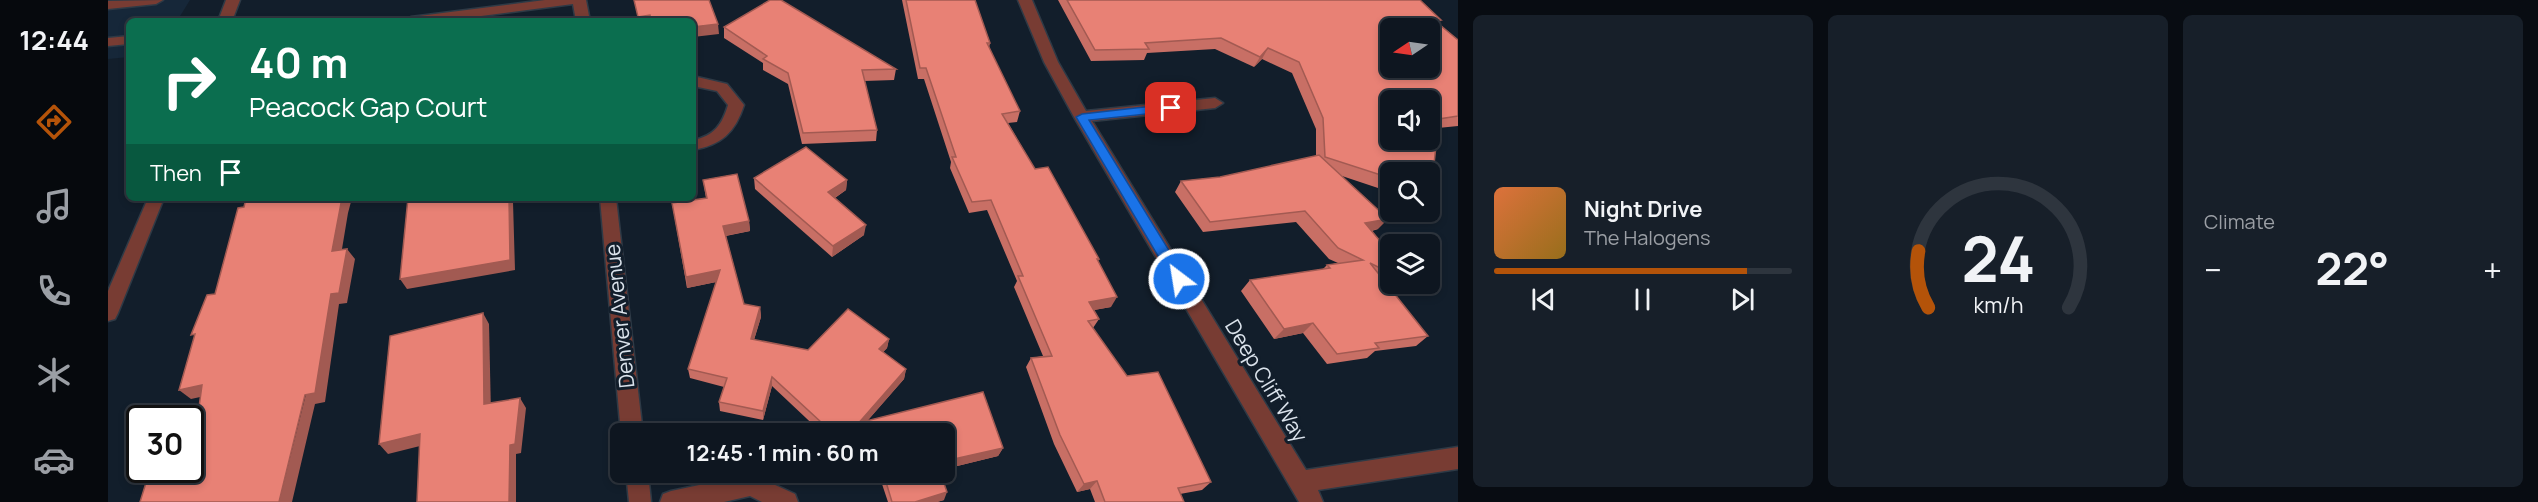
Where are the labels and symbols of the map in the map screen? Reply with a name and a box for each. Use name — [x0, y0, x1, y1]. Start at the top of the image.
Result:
north arrow — [1380, 18, 1440, 78]
pin — [1145, 82, 1196, 133]
street label: Denver Avenue — [598, 243, 640, 390]
position arrow — [1147, 247, 1211, 311]
street label: Deep Cliff Way — [1219, 314, 1315, 447]
speed limit sign: 30 — [126, 405, 204, 483]

